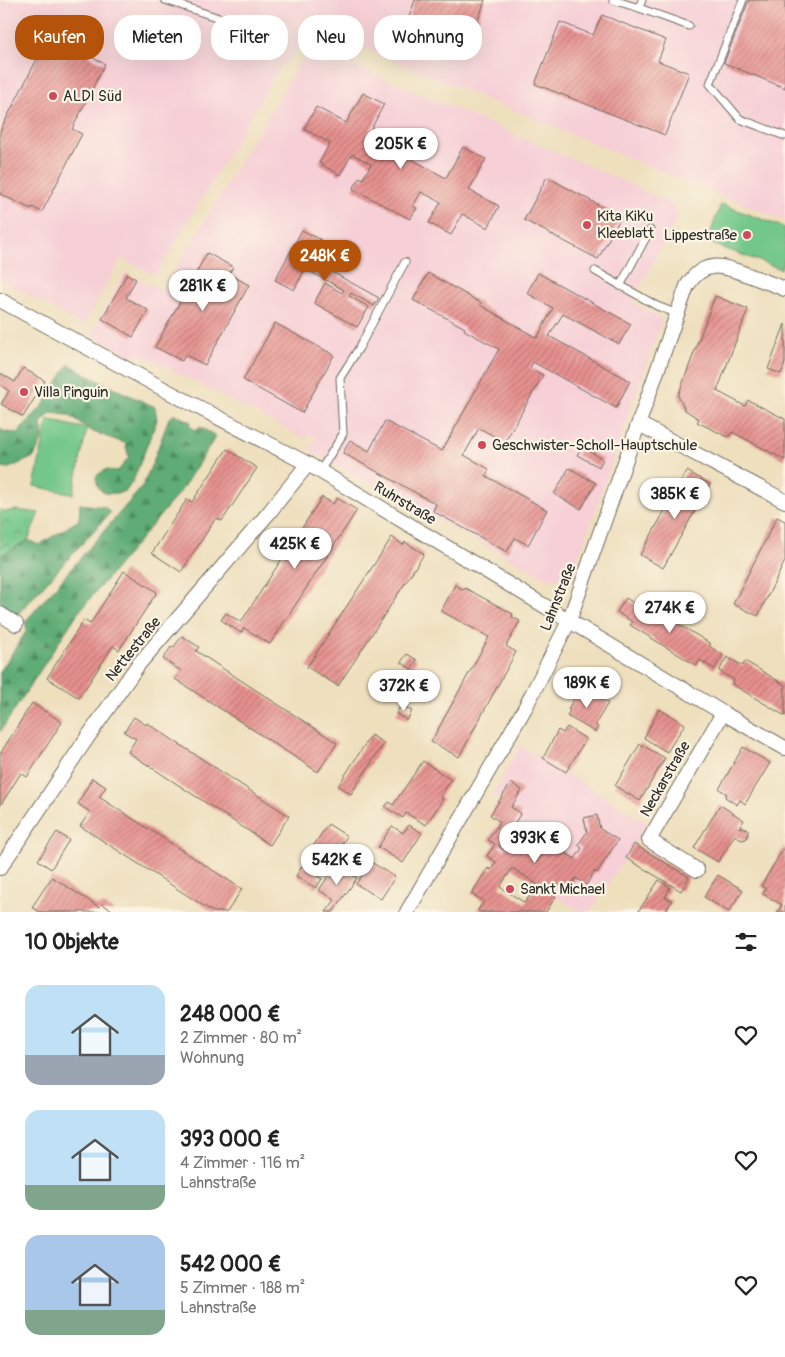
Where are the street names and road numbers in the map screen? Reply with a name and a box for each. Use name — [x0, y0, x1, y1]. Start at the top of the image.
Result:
street label: Ruhrstraße — [370, 477, 440, 530]
street label: Lahnstraße — [536, 560, 581, 634]
street label: Nettestraße — [102, 613, 166, 685]
street label: Neckarstraße — [636, 737, 695, 821]

